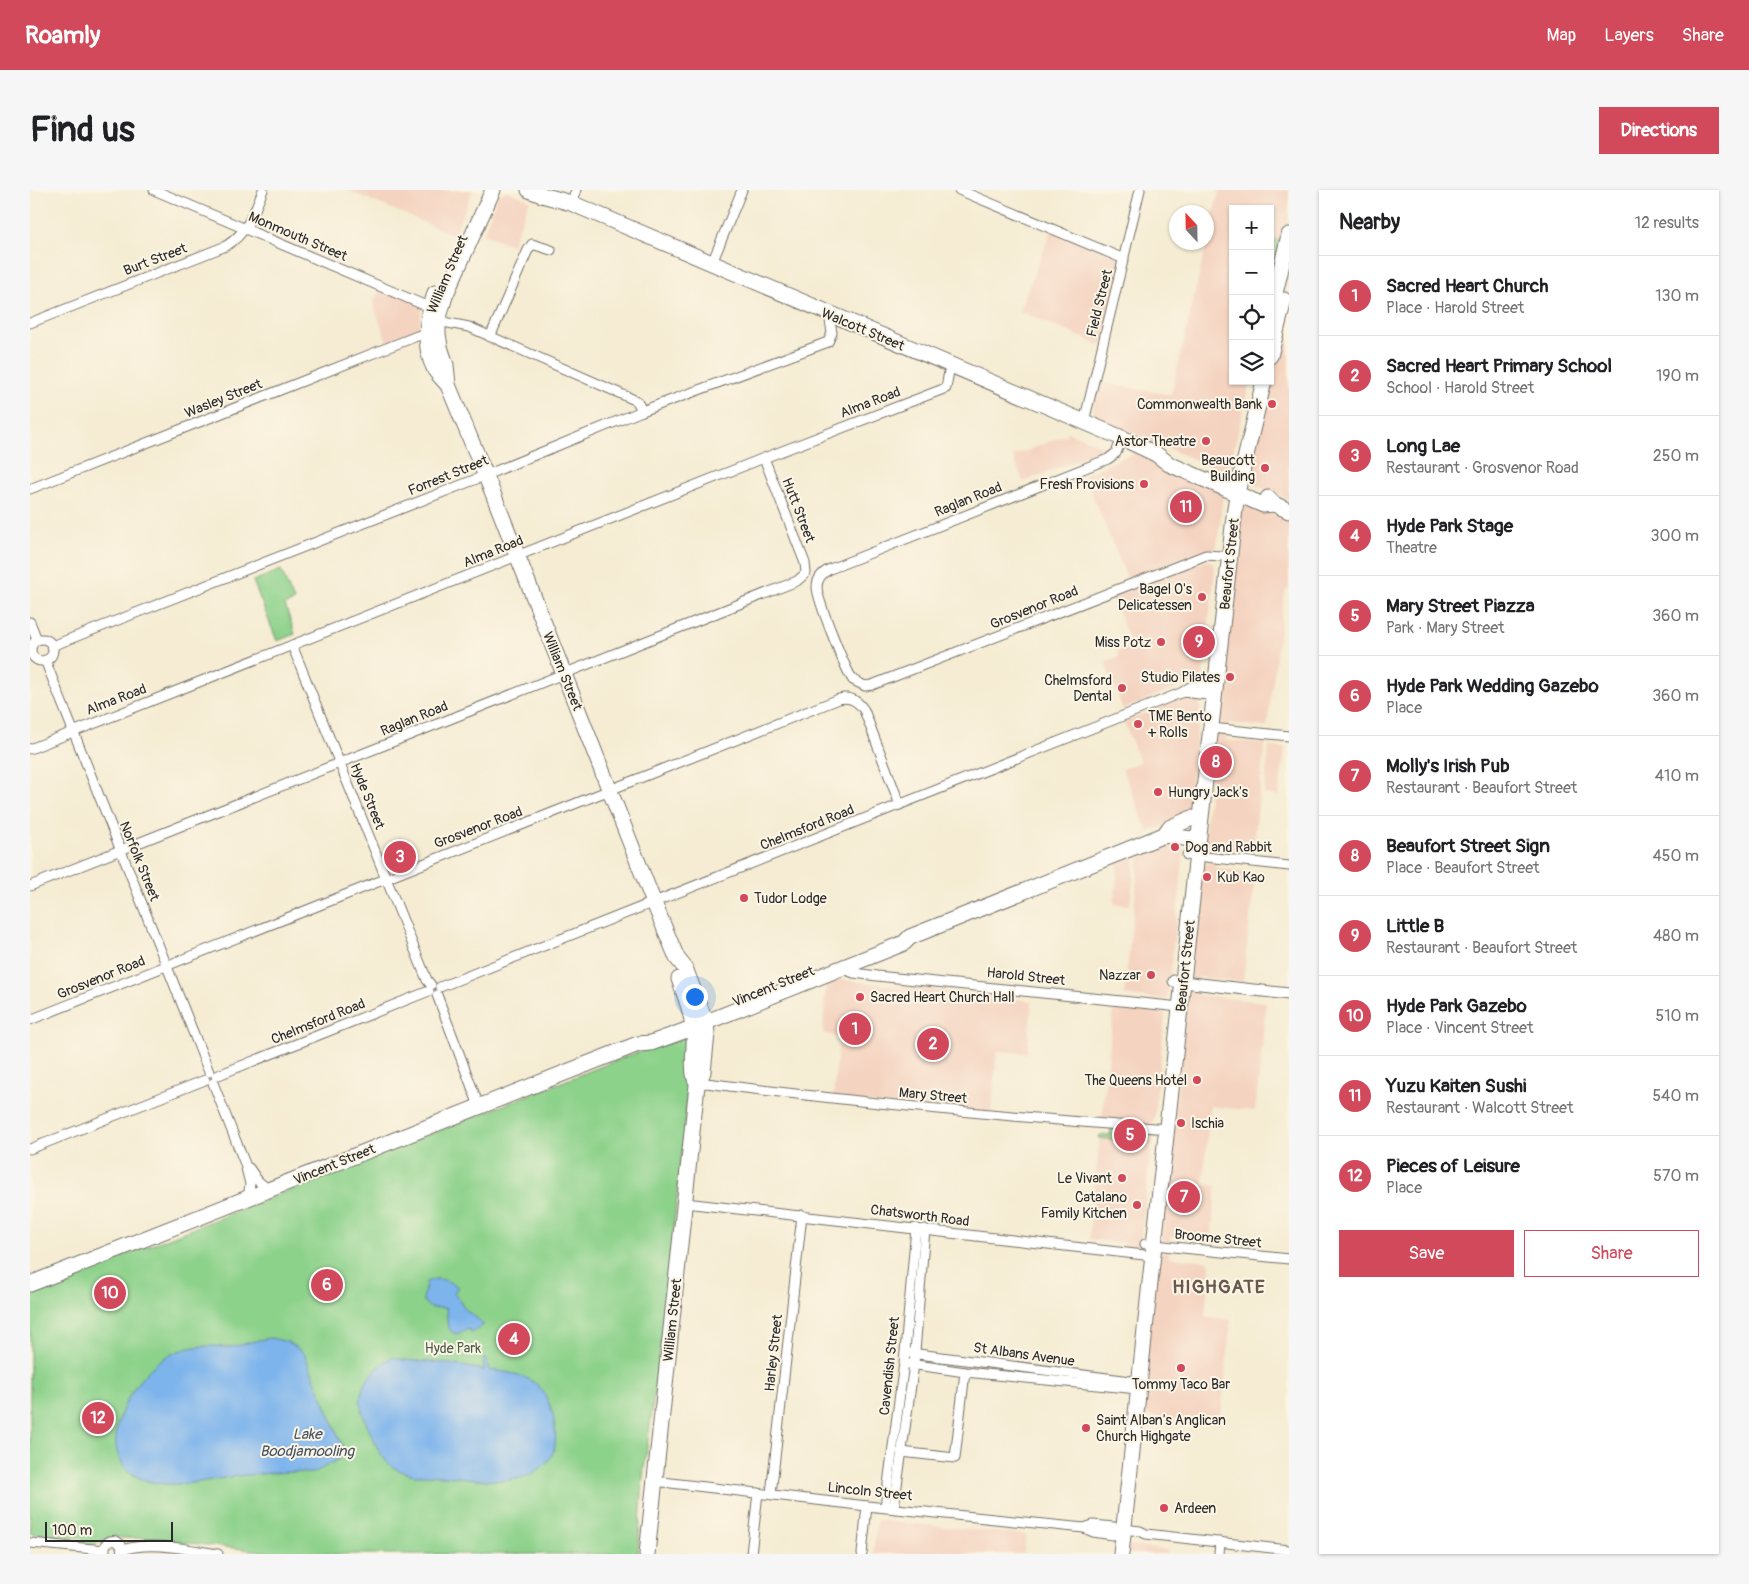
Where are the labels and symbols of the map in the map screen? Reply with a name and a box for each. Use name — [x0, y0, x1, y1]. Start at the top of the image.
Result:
north arrow — [1169, 205, 1214, 250]
street label: Monmouth Street — [246, 208, 350, 265]
street label: William Street — [423, 232, 472, 316]
street label: Burt Street — [121, 239, 190, 279]
street label: Field Street — [1083, 267, 1116, 339]
street label: Walcott Street — [819, 304, 907, 355]
street label: Wasley Street — [182, 375, 265, 422]
street label: Alma Road — [838, 383, 903, 422]
place label: Commonwealth Bank — [1137, 396, 1262, 413]
marker: Commonwealth Bank — [1266, 398, 1278, 410]
place label: Astor Theatre — [1115, 433, 1196, 450]
marker: Astor Theatre — [1200, 435, 1212, 447]
street label: Forrest Street — [406, 452, 491, 499]
place label: Beaucott Building — [1201, 452, 1255, 485]
marker: Beaucott Building — [1259, 462, 1271, 474]
street label: Hutt Street — [778, 475, 819, 545]
place label: Fresh Provisions — [1040, 476, 1135, 493]
street label: Raglan Road — [932, 478, 1004, 521]
marker: Fresh Provisions — [1138, 478, 1150, 490]
pin: 11 — [1170, 488, 1202, 526]
street label: Beaufort Street — [1216, 517, 1243, 611]
street label: Alma Road — [461, 532, 526, 571]
place label: Bagel O's Delicatessen — [1118, 581, 1193, 614]
street label: Grosvenor Road — [988, 582, 1081, 633]
marker: Bagel O's Delicatessen — [1196, 591, 1208, 603]
pin: 9 — [1183, 623, 1215, 661]
street label: William Street — [539, 629, 586, 713]
place label: Miss Potz — [1095, 634, 1151, 651]
marker: Miss Potz — [1155, 636, 1167, 648]
place label: Studio Pilates — [1141, 669, 1221, 686]
marker: Studio Pilates — [1224, 671, 1236, 683]
place label: Chelmsford Dental — [1044, 672, 1112, 705]
street label: Alma Road — [84, 680, 149, 719]
marker: Chelmsford Dental — [1116, 682, 1128, 694]
street label: Raglan Road — [378, 697, 450, 740]
place label: TME Bento + Rolls — [1147, 708, 1212, 741]
marker: TME Bento + Rolls — [1132, 718, 1144, 730]
pin: 8 — [1200, 743, 1232, 781]
street label: Hyde Street — [347, 761, 389, 832]
place label: Hungry Jack's — [1168, 784, 1249, 801]
marker: Hungry Jack's — [1152, 786, 1164, 798]
street label: Chelmsford Road — [758, 801, 857, 854]
street label: Grosvenor Road — [432, 803, 525, 852]
street label: Norfolk Street — [116, 819, 163, 904]
pin: 3 — [384, 838, 416, 876]
place label: Dog and Rabbit — [1185, 839, 1272, 856]
marker: Dog and Rabbit — [1169, 841, 1181, 853]
place label: Kub Kao — [1217, 869, 1265, 886]
marker: Kub Kao — [1201, 871, 1213, 883]
place label: Tudor Lodge — [754, 890, 827, 907]
marker: Tudor Lodge — [738, 892, 750, 904]
street label: Beaufort Street — [1172, 919, 1199, 1013]
street label: Grosvenor Road — [55, 952, 148, 1003]
street label: Vincent Street — [730, 962, 817, 1011]
street label: Harold Street — [986, 964, 1066, 989]
place label: Nazzar — [1099, 967, 1141, 984]
marker: Nazzar — [1145, 969, 1157, 981]
your location — [682, 984, 708, 1010]
place label: Sacred Heart Church Hall — [870, 989, 1015, 1006]
marker: Sacred Heart Church Hall — [854, 991, 866, 1003]
street label: Chelmsford Road — [269, 995, 368, 1048]
pin: 1 — [839, 1010, 871, 1048]
pin: 2 — [917, 1025, 949, 1063]
place label: The Queens Hotel — [1084, 1072, 1187, 1089]
marker: The Queens Hotel — [1191, 1074, 1203, 1086]
street label: Mary Street — [898, 1084, 968, 1107]
place label: Ischia — [1191, 1115, 1224, 1132]
pin: 5 — [1114, 1116, 1146, 1154]
marker: Ischia — [1175, 1117, 1187, 1129]
street label: Vincent Street — [291, 1140, 378, 1189]
place label: Le Vivant — [1057, 1170, 1112, 1187]
marker: Le Vivant — [1116, 1172, 1128, 1184]
pin: 7 — [1168, 1178, 1200, 1216]
place label: Catalano Family Kitchen — [1041, 1189, 1127, 1222]
marker: Catalano Family Kitchen — [1131, 1199, 1143, 1211]
street label: Chatsworth Road — [870, 1201, 970, 1230]
street label: Broome Street — [1173, 1225, 1263, 1252]
pin: 6 — [311, 1266, 343, 1304]
pin: 10 — [94, 1274, 126, 1312]
district label: HIGHGATE — [1172, 1275, 1266, 1299]
street label: William Street — [660, 1277, 685, 1362]
street label: Harley Street — [761, 1313, 786, 1393]
street label: Cavendish Street — [876, 1315, 903, 1416]
pin: 4 — [498, 1320, 530, 1358]
street label: St Albans Avenue — [972, 1339, 1076, 1370]
park label: Hyde Park — [425, 1340, 481, 1357]
marker: Tommy Taco Bar — [1175, 1362, 1187, 1374]
place label: Tommy Taco Bar — [1132, 1376, 1230, 1393]
pin: 12 — [82, 1399, 114, 1437]
place label: Saint Alban's Anglican Church Highgate — [1096, 1412, 1226, 1445]
marker: Saint Alban's Anglican Church Highgate — [1080, 1422, 1092, 1434]
water label: Lake Boodjamooling — [260, 1425, 355, 1461]
street label: Lincoln Street — [827, 1479, 913, 1504]
place label: Ardeen — [1174, 1500, 1216, 1517]
marker: Ardeen — [1158, 1502, 1170, 1514]
scale bar — [45, 1519, 172, 1542]

